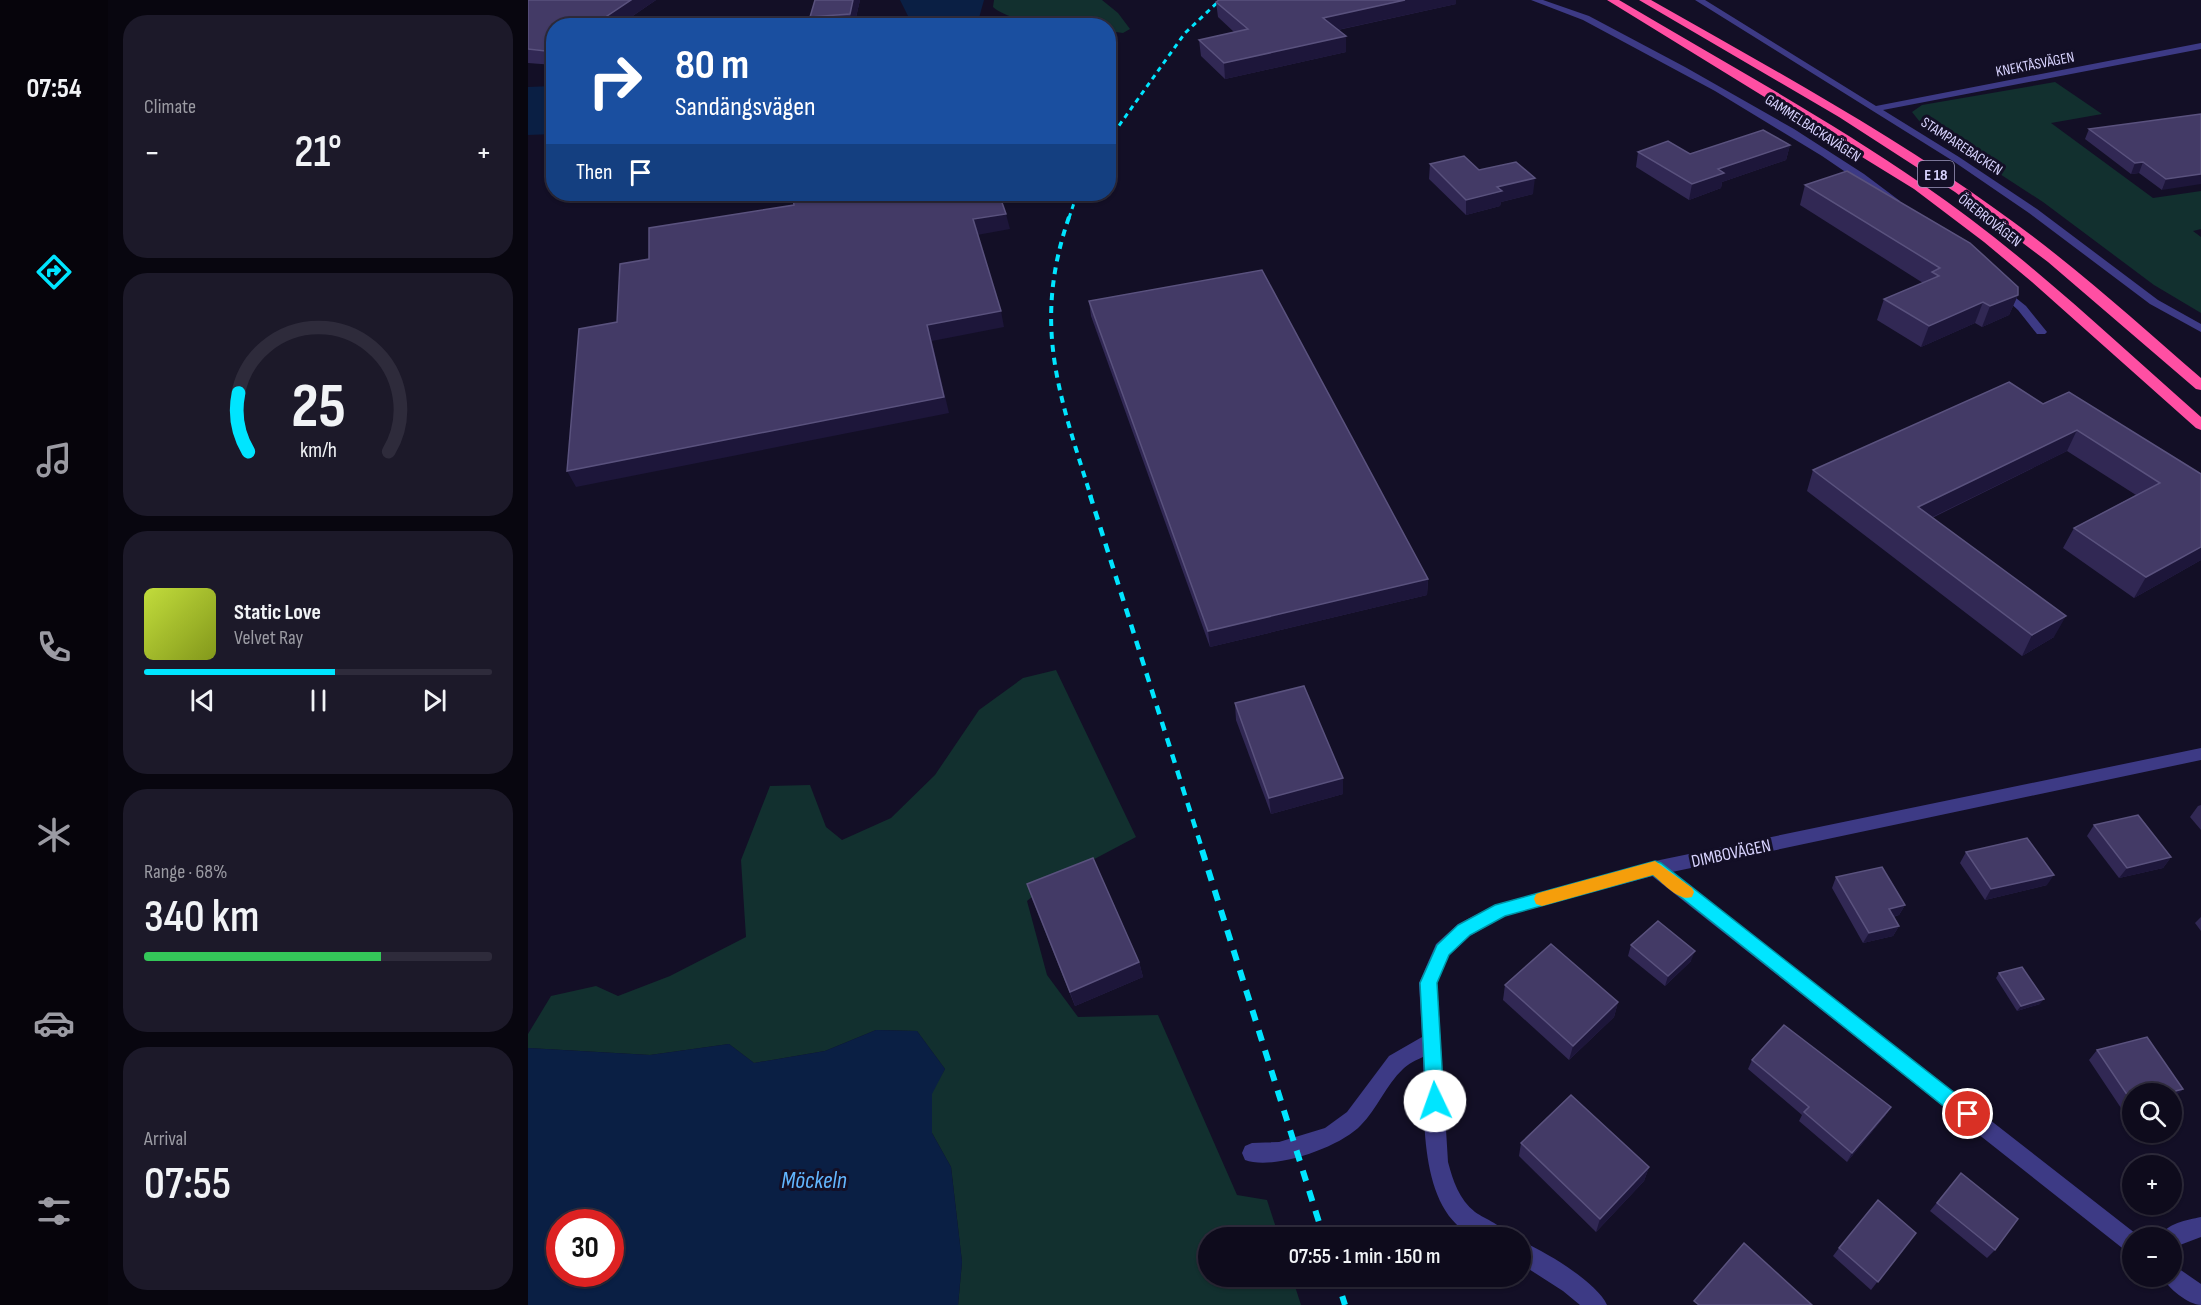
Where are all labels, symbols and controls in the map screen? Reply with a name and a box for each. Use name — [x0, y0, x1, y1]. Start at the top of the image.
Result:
text: 80 m — [675, 40, 749, 91]
icon: right — [576, 42, 654, 120]
street label: KNEKTÅSVÄGEN — [1994, 48, 2076, 81]
text: 07:54 — [27, 73, 81, 105]
street label: GAMMELBACKAVÄGEN — [1761, 90, 1864, 166]
text: Sandängsvägen — [675, 91, 816, 123]
text: Climate — [144, 95, 196, 119]
street label: STAMPAREBACKEN — [1917, 113, 2006, 180]
text: 21° — [294, 125, 342, 180]
text: − — [144, 133, 160, 173]
text: + — [476, 133, 492, 173]
icon: arrive — [624, 156, 657, 189]
text: Then — [576, 159, 612, 186]
road number: E 18 — [1918, 161, 1954, 187]
street label: ÖREBROVÄGEN — [1954, 190, 2025, 251]
icon: directions — [33, 251, 75, 293]
text: 25 — [291, 370, 345, 445]
text: km/h — [299, 438, 337, 463]
icon: music — [33, 439, 75, 481]
text: Static Love — [234, 599, 321, 626]
icon: phone — [33, 626, 75, 668]
text: Velvet Ray — [234, 626, 303, 650]
icon: previous — [186, 684, 219, 717]
icon: pause — [302, 684, 335, 717]
icon: next — [418, 684, 451, 717]
icon: climate — [33, 814, 75, 856]
street label: DIMBOVÄGEN — [1689, 835, 1773, 872]
text: Range · 68% — [144, 860, 228, 884]
text: 340 km — [144, 890, 259, 945]
icon: car — [33, 1002, 75, 1044]
position arrow — [1403, 1069, 1467, 1133]
map controls — [2122, 1083, 2182, 1287]
button: search — [2122, 1083, 2182, 1143]
pin — [1942, 1088, 1993, 1139]
icon: arrive — [1951, 1097, 1984, 1130]
text: Arrival — [144, 1127, 187, 1151]
button: + — [2122, 1155, 2182, 1215]
text: 07:55 — [144, 1157, 231, 1212]
water label: Möckeln — [781, 1166, 847, 1195]
icon: filters — [33, 1190, 75, 1232]
speed limit sign: 30 — [546, 1209, 624, 1287]
button: − — [2122, 1227, 2182, 1287]
text: 07:55 · 1 min · 150 m — [1289, 1243, 1440, 1270]

